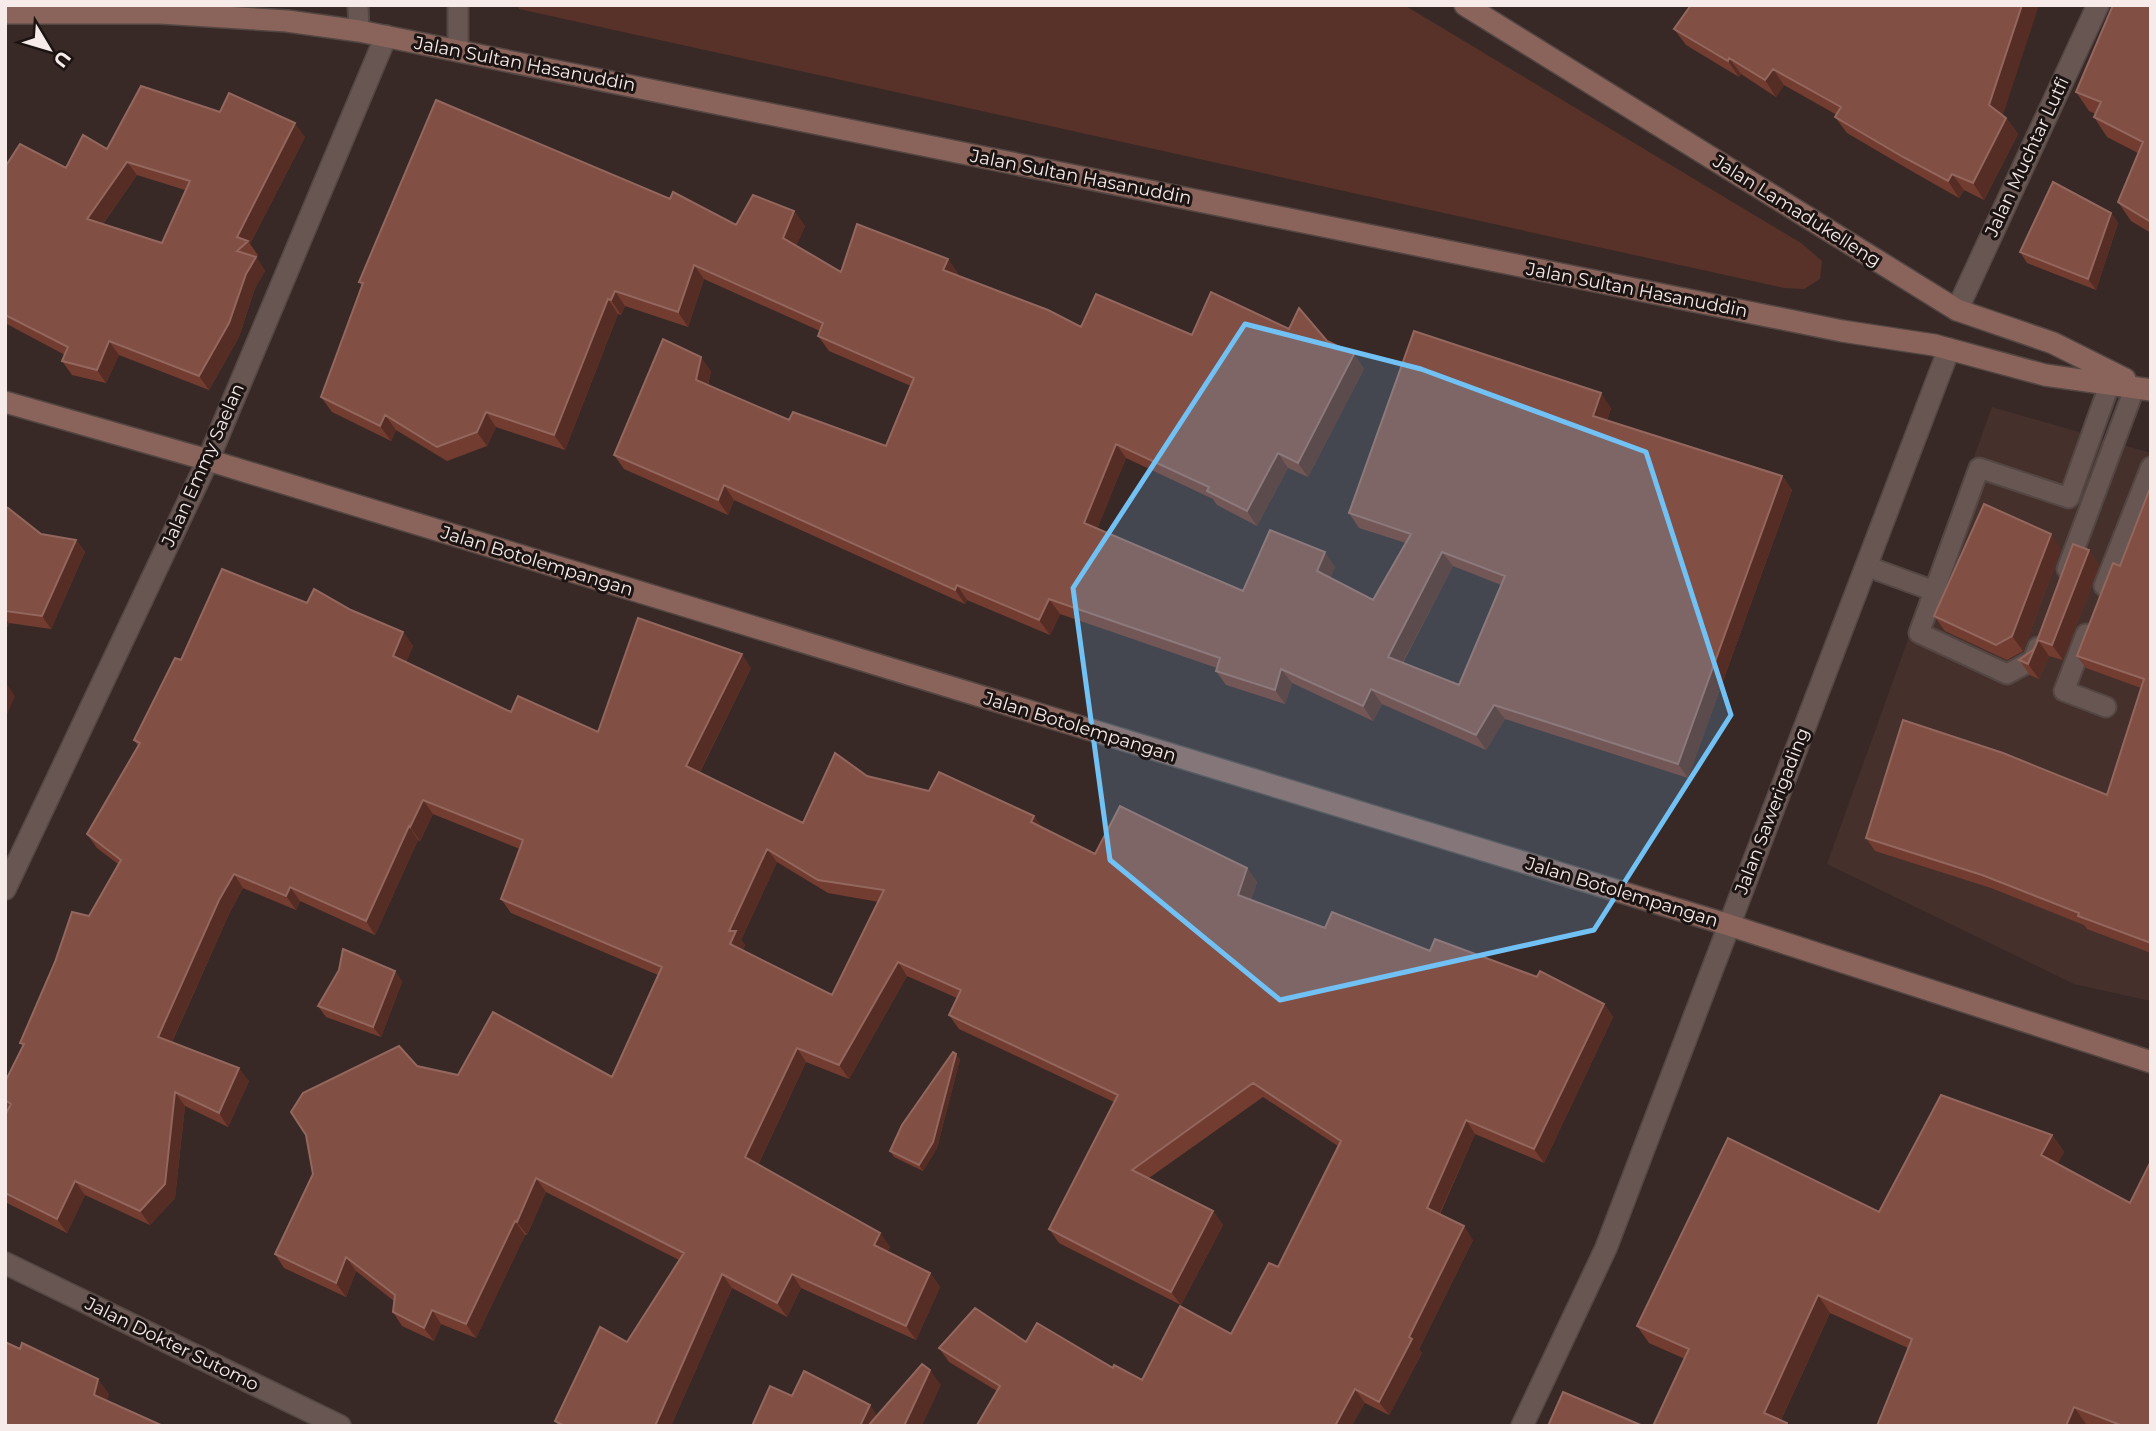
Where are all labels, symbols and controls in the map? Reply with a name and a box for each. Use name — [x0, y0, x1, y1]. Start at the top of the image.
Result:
north arrow — [14, 14, 84, 84]
street label: Jalan Sultan Hasanuddin — [412, 32, 637, 96]
text: U — [48, 46, 76, 72]
street label: Jalan Muchtar Lutfi — [1980, 74, 2074, 241]
street label: Jalan Sultan Hasanuddin — [968, 145, 1193, 209]
street label: Jalan Lamadukelleng — [1708, 150, 1885, 272]
street label: Jalan Sultan Hasanuddin — [1524, 258, 1749, 322]
street label: Jalan Emmy Saelan — [157, 380, 249, 551]
street label: Jalan Botolempangan — [437, 521, 636, 601]
street label: Jalan Botolempangan — [980, 687, 1179, 767]
street label: Jalan Sawerigading — [1730, 725, 1814, 898]
street label: Jalan Botolempangan — [1522, 852, 1721, 932]
street label: Jalan Dokter Sutomo — [81, 1292, 262, 1396]

